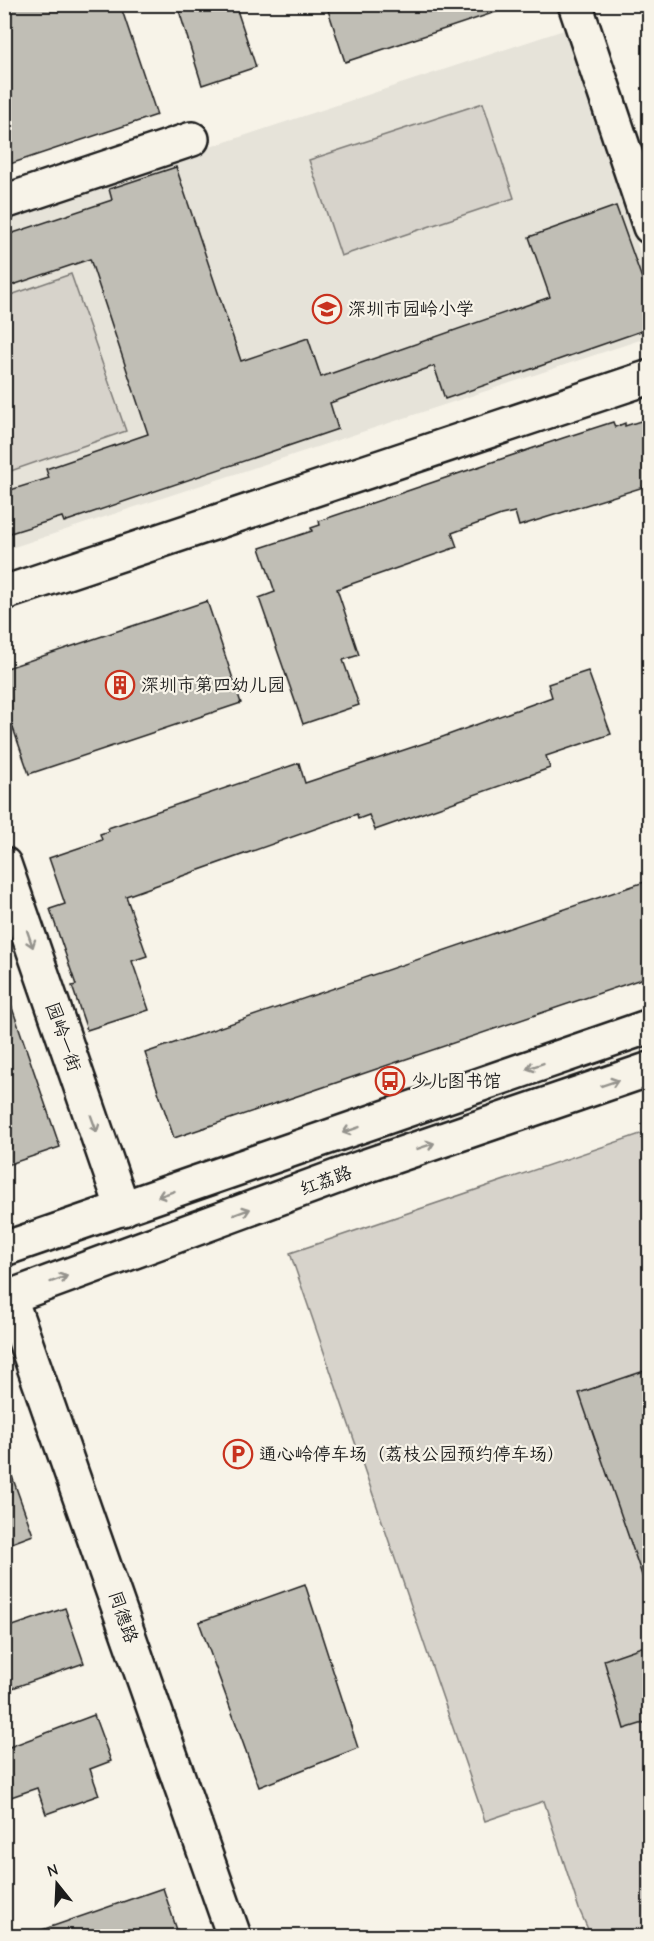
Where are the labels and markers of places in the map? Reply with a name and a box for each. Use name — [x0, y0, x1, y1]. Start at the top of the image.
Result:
school or university icon: 深圳市园岭小学 — [311, 293, 343, 325]
place label: 深圳市园岭小学 — [348, 299, 474, 320]
building icon: 深圳市第四幼儿园 — [104, 669, 136, 701]
place label: 深圳市第四幼儿园 — [141, 675, 285, 696]
bus stop icon: 少儿图书馆 — [374, 1065, 406, 1097]
place label: 少儿图书馆 — [411, 1071, 501, 1092]
parking icon: 通心岭停车场（荔枝公园预约停车场） — [222, 1438, 254, 1470]
place label: 通心岭停车场（荔枝公园预约停车场） — [259, 1444, 565, 1465]

